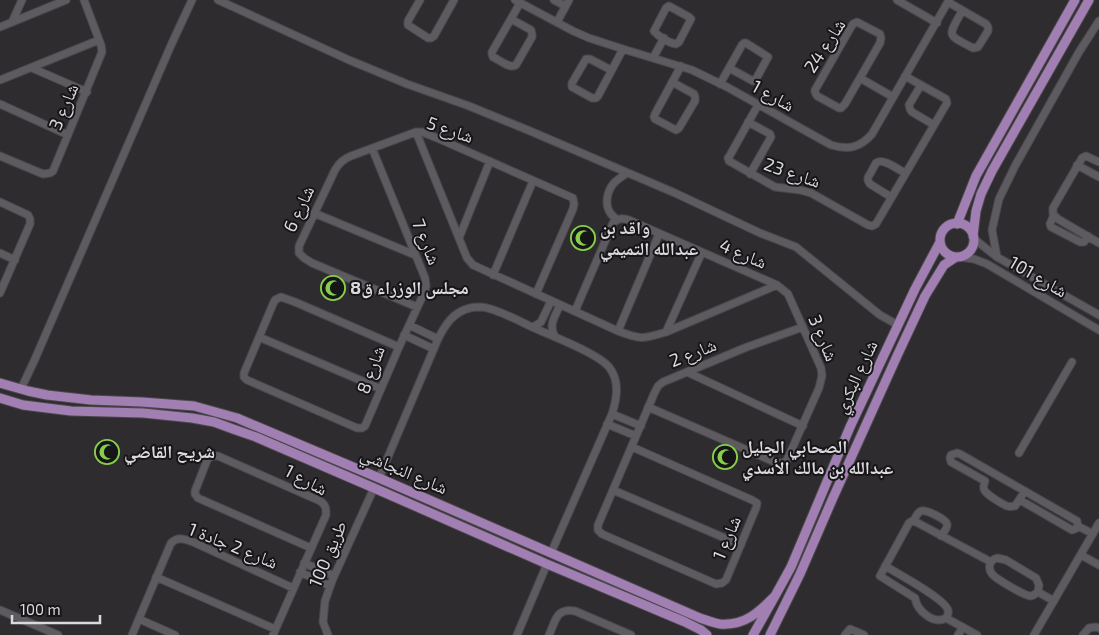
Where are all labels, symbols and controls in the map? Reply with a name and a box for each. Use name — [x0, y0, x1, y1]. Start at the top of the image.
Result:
street label: شارع 24 — [799, 15, 850, 77]
street label: شارع 1 — [748, 74, 799, 117]
street label: شارع 3 — [44, 80, 84, 134]
street label: شارع 5 — [424, 111, 477, 148]
street label: شارع 23 — [761, 152, 823, 193]
street label: شارع 6 — [278, 182, 319, 236]
street label: شارع 7 — [407, 216, 446, 268]
place label: واقد بن عبدالله التميمي — [600, 216, 698, 263]
mosque icon: واقد بن عبدالله التميمي — [570, 225, 596, 251]
street label: شارع 4 — [716, 233, 770, 274]
street label: شارع 101 — [1005, 251, 1071, 302]
mosque icon: مجلس الوزراء ق8 — [320, 275, 346, 301]
place label: مجلس الوزراء ق8 — [350, 276, 469, 299]
street label: شارع 3 — [803, 311, 843, 365]
street label: شارع 2 — [666, 333, 720, 372]
street label: شارع البكري — [829, 336, 886, 419]
street label: شارع 8 — [351, 343, 390, 397]
place label: الصحابي الجليل عبدالله بن مالك الأسدي — [742, 435, 893, 482]
mosque icon: شريح القاضي — [94, 439, 120, 465]
place label: شريح القاضي — [124, 440, 215, 466]
street label: شارع النجاشي — [356, 442, 451, 502]
mosque icon: الصحابي الجليل عبدالله بن مالك الأسدي — [712, 444, 738, 470]
street label: شارع 1 — [281, 459, 332, 500]
street label: شارع 1 — [707, 512, 746, 563]
street label: شارع 2 جادة 1 — [185, 517, 281, 574]
street label: طريق 100 — [303, 517, 352, 590]
scale bar — [12, 592, 100, 624]
text: 100 m — [20, 600, 61, 618]

